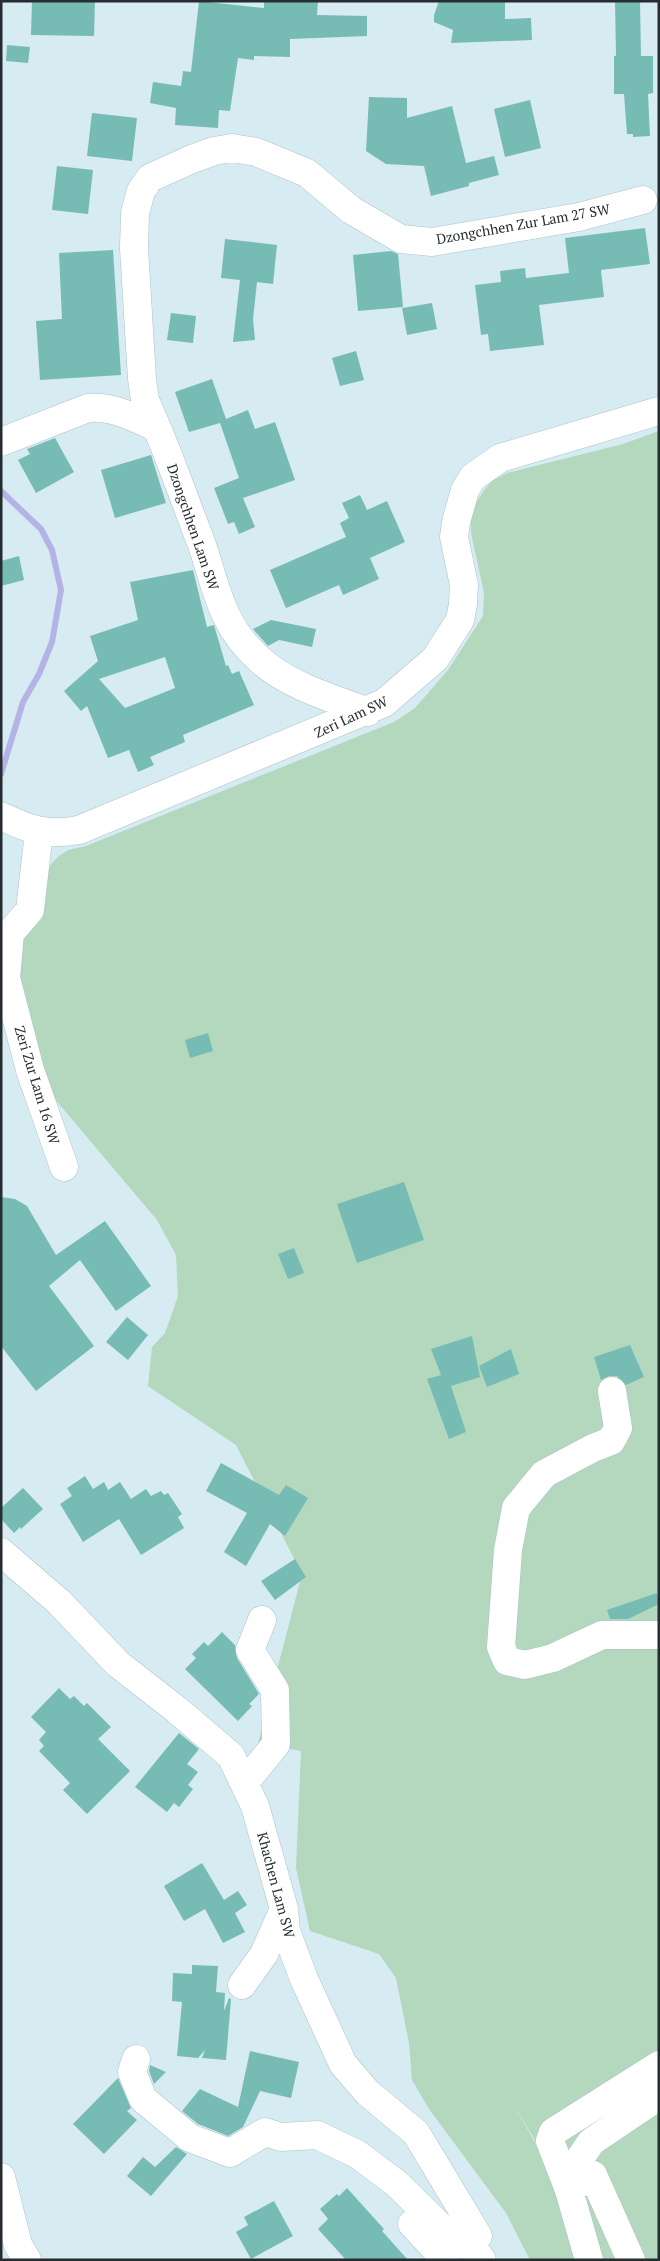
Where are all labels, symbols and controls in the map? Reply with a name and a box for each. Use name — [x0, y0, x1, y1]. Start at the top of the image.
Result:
street label: Dzongchhen Zur Lam 27 SW — [435, 199, 612, 248]
street label: Dzongchhen Lam SW — [163, 461, 224, 593]
street label: Zeri Lam SW — [311, 691, 391, 742]
street label: Zeri Zur Lam 16 SW — [10, 1023, 65, 1147]
street label: Khachen Lam SW — [253, 1830, 300, 1941]

